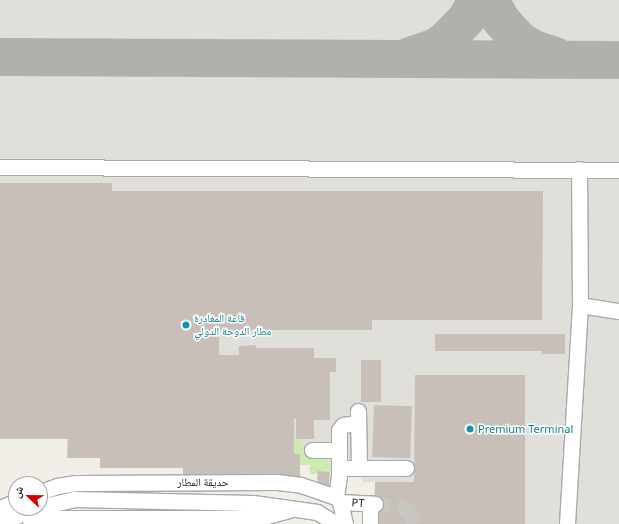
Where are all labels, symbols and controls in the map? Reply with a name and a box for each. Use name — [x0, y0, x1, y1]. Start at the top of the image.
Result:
place label: قاعة المغادرة مطار الدوحة الدولي — [194, 312, 271, 338]
marker: قاعة المغادرة مطار الدوحة الدولي — [181, 320, 191, 330]
place label: Premium Terminal — [478, 422, 573, 436]
marker: Premium Terminal — [465, 424, 475, 434]
street label: حديقة المطار — [177, 475, 229, 489]
north arrow — [8, 476, 48, 516]
text: ش — [8, 483, 26, 500]
street label: PT — [351, 496, 365, 510]

